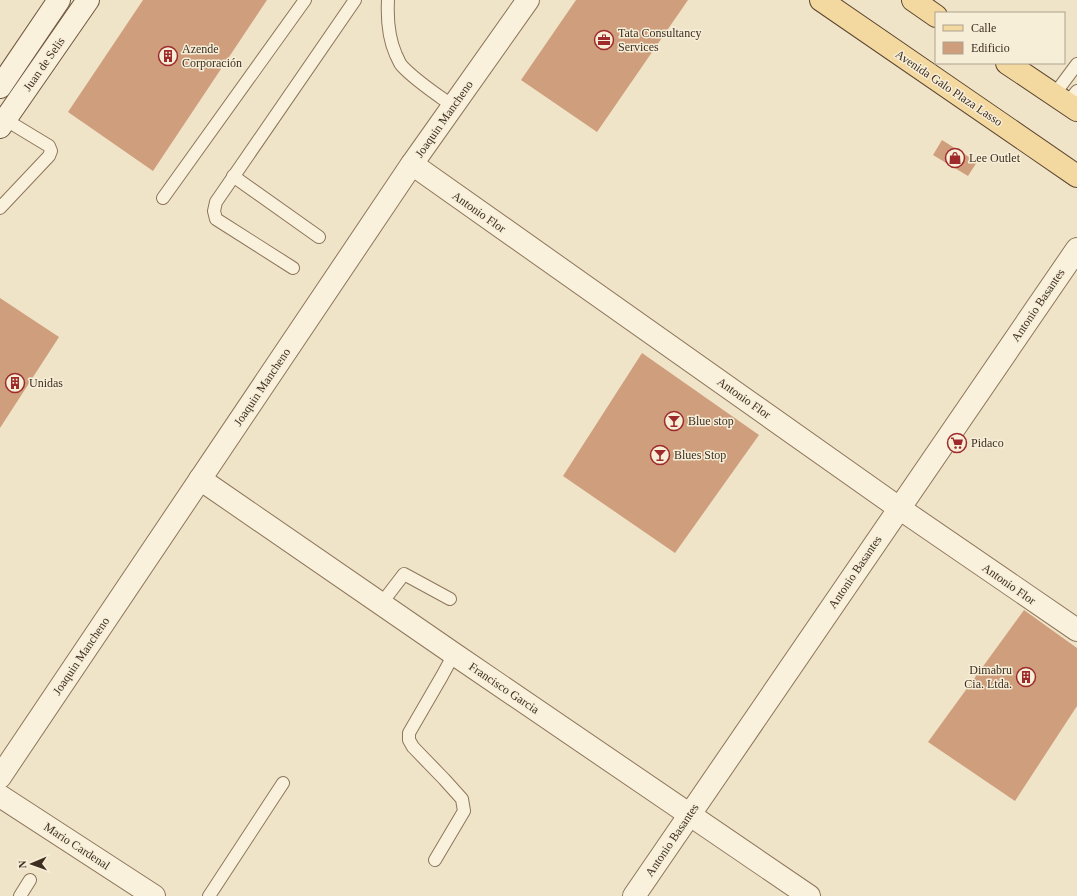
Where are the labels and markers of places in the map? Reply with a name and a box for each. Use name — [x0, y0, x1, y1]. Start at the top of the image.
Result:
place label: Tata Consultancy Services — [618, 26, 701, 54]
office icon: Tata Consultancy Services — [593, 29, 615, 51]
place label: Azende Corporación — [182, 42, 242, 70]
building icon: Azende Corporación — [157, 45, 179, 67]
shop icon: Lee Outlet — [944, 147, 966, 169]
place label: Lee Outlet — [969, 151, 1021, 165]
building icon: Unidas — [4, 372, 26, 394]
place label: Unidas — [29, 376, 63, 390]
bar icon: Blue stop — [663, 410, 685, 432]
place label: Blue stop — [688, 414, 734, 428]
supermarket icon: Pidaco — [946, 432, 968, 454]
place label: Pidaco — [971, 436, 1004, 450]
bar icon: Blues Stop — [649, 444, 671, 466]
place label: Blues Stop — [674, 448, 726, 462]
place label: Dimabru Cia. Ltda. — [964, 663, 1012, 691]
building icon: Dimabru Cia. Ltda. — [1015, 666, 1037, 688]

